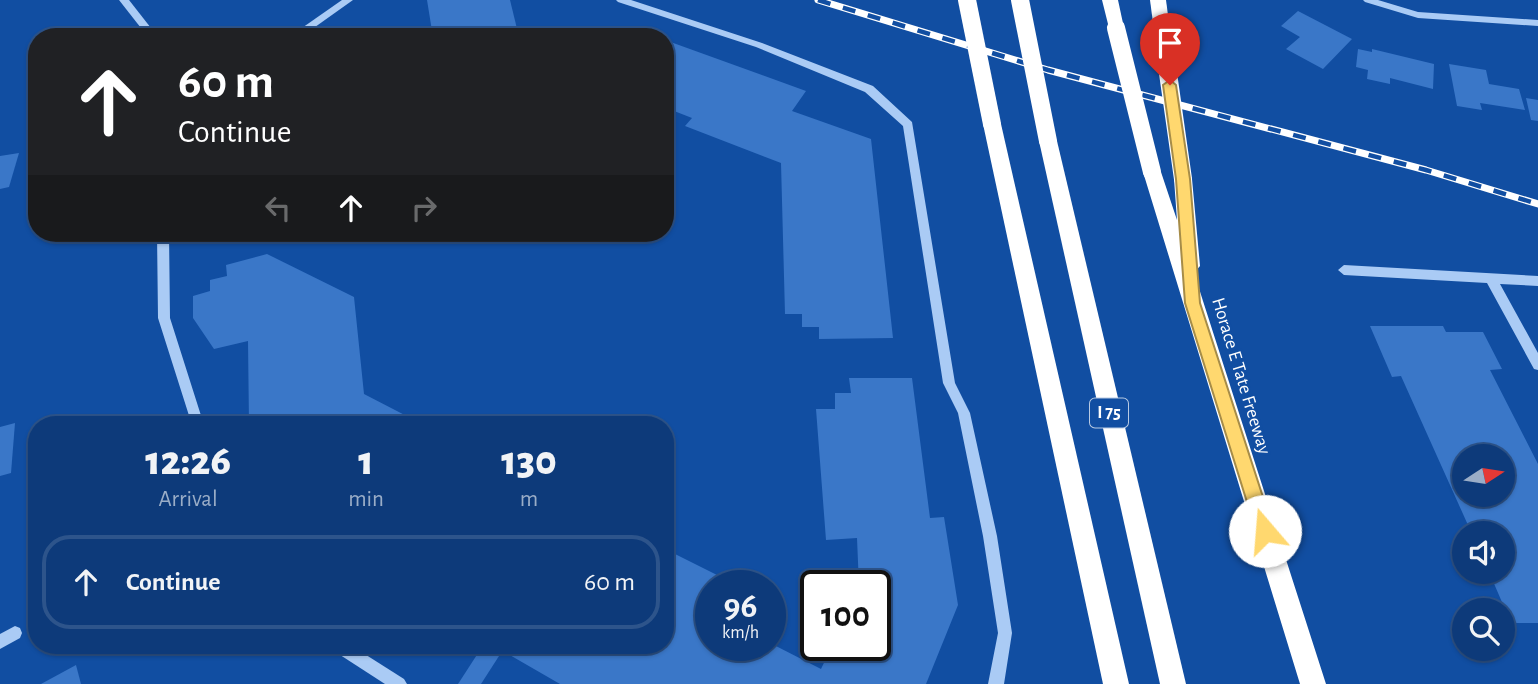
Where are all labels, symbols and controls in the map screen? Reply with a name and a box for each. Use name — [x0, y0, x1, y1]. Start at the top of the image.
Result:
pin — [1140, 13, 1200, 85]
icon: arrive — [1151, 24, 1189, 62]
icon: ahead — [63, 56, 154, 147]
text: 60 m — [178, 58, 274, 107]
text: Continue — [178, 116, 291, 148]
icon: left — [259, 189, 297, 227]
icon: ahead — [332, 189, 370, 227]
icon: right — [405, 189, 443, 227]
street label: Horace E Tate Freeway — [1208, 295, 1274, 457]
road number: I 75 — [1090, 398, 1128, 428]
text: 12:26 — [145, 440, 231, 482]
text: 1 — [358, 440, 374, 482]
text: 130 — [501, 440, 557, 482]
north arrow — [1452, 444, 1516, 508]
map controls — [1452, 444, 1515, 661]
text: Arrival — [158, 488, 218, 511]
text: min — [348, 488, 384, 511]
text: m — [520, 488, 538, 511]
position arrow — [1228, 494, 1302, 568]
button: sound — [1452, 521, 1515, 584]
icon: ahead — [67, 563, 105, 601]
text: Continue — [126, 569, 221, 595]
text: 60 m — [584, 569, 635, 595]
speed limit sign: 100 — [800, 570, 891, 661]
text: 96 — [724, 589, 757, 624]
button: search — [1452, 598, 1515, 661]
text: km/h — [722, 624, 759, 642]

